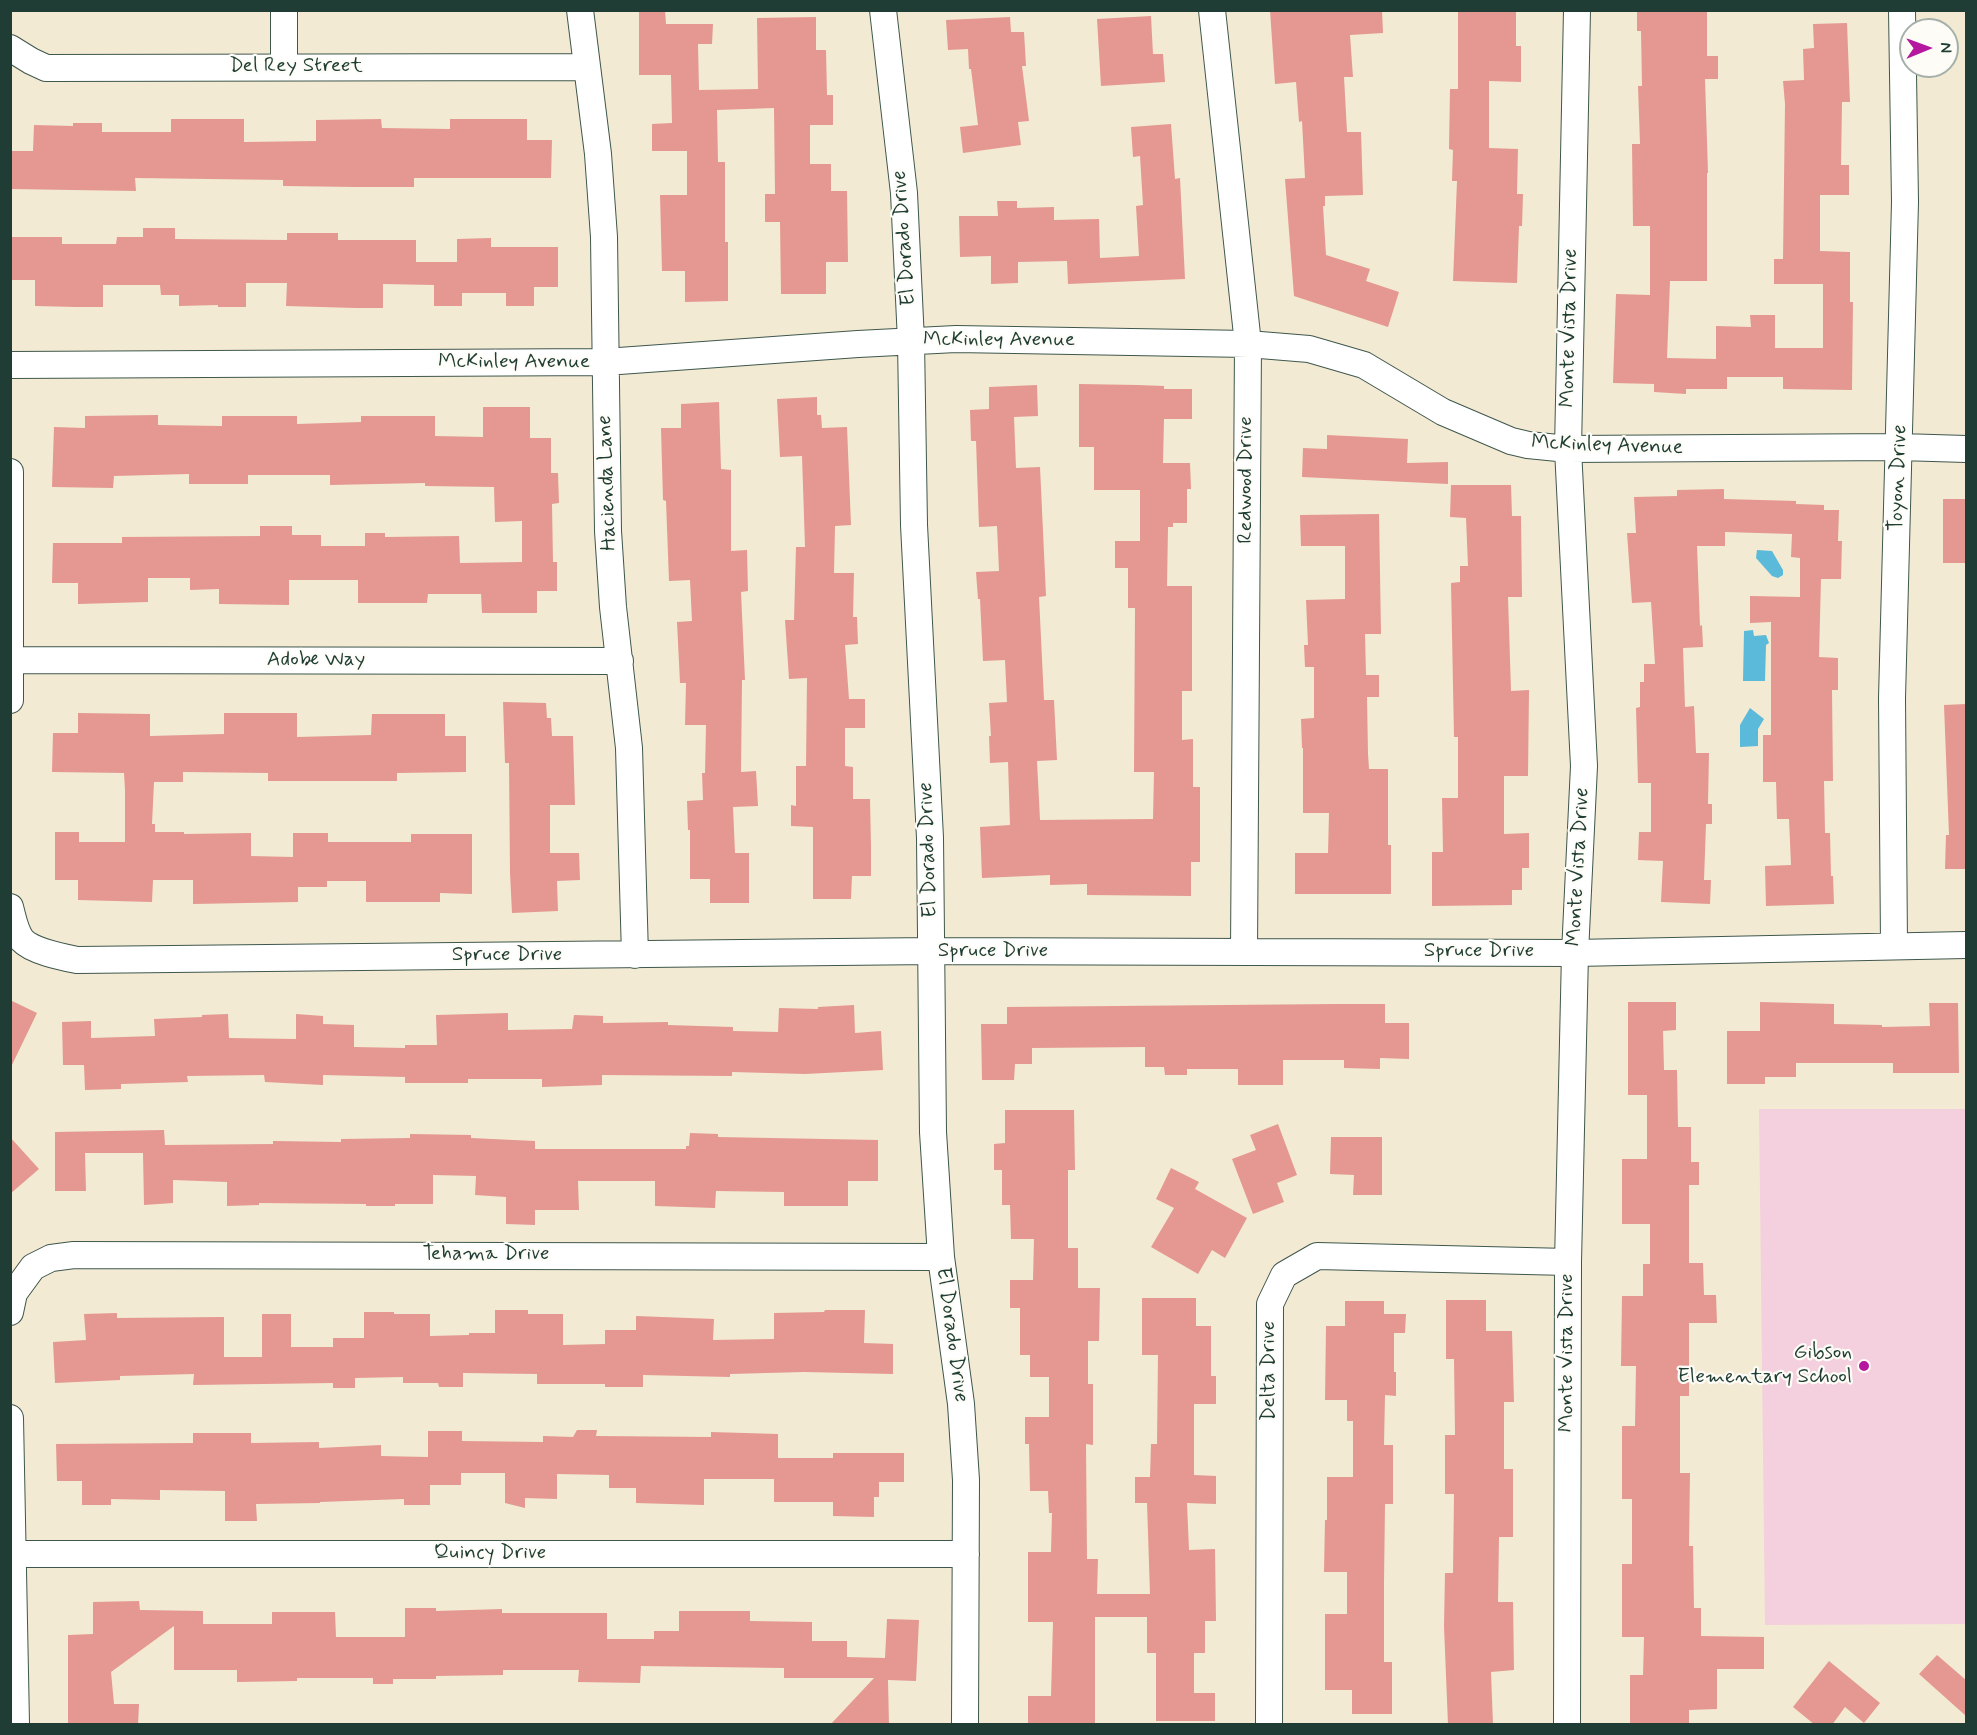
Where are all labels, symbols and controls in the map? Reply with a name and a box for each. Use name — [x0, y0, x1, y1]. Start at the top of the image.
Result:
north arrow — [1899, 18, 1959, 78]
text: N — [1935, 42, 1956, 53]
street label: Del Rey Street — [229, 54, 363, 80]
street label: El Dorado Drive — [888, 169, 922, 307]
street label: Monte Vista Drive — [1556, 248, 1584, 408]
street label: McKinley Avenue — [923, 328, 1075, 354]
street label: McKinley Avenue — [438, 350, 590, 376]
street label: Hacienda Lane — [593, 415, 623, 551]
street label: Redwood Drive — [1234, 416, 1260, 544]
street label: Toyon Drive — [1885, 424, 1913, 532]
street label: McKinley Avenue — [1531, 431, 1683, 461]
street label: Adobe Way — [267, 648, 365, 674]
street label: El Dorado Drive — [914, 782, 944, 918]
street label: Monte Vista Drive — [1562, 787, 1596, 947]
street label: Spruce Drive — [938, 939, 1048, 965]
street label: Spruce Drive — [1424, 939, 1534, 965]
street label: Spruce Drive — [452, 943, 562, 969]
street label: Tehama Drive — [422, 1242, 550, 1268]
street label: El Dorado Drive — [929, 1266, 973, 1404]
street label: Monte Vista Drive — [1555, 1273, 1581, 1433]
street label: Delta Drive — [1257, 1321, 1283, 1421]
place label: Gibson Elementary School — [1677, 1341, 1852, 1391]
marker: Gibson Elementary School — [1857, 1359, 1871, 1373]
street label: Quincy Drive — [434, 1541, 546, 1567]

